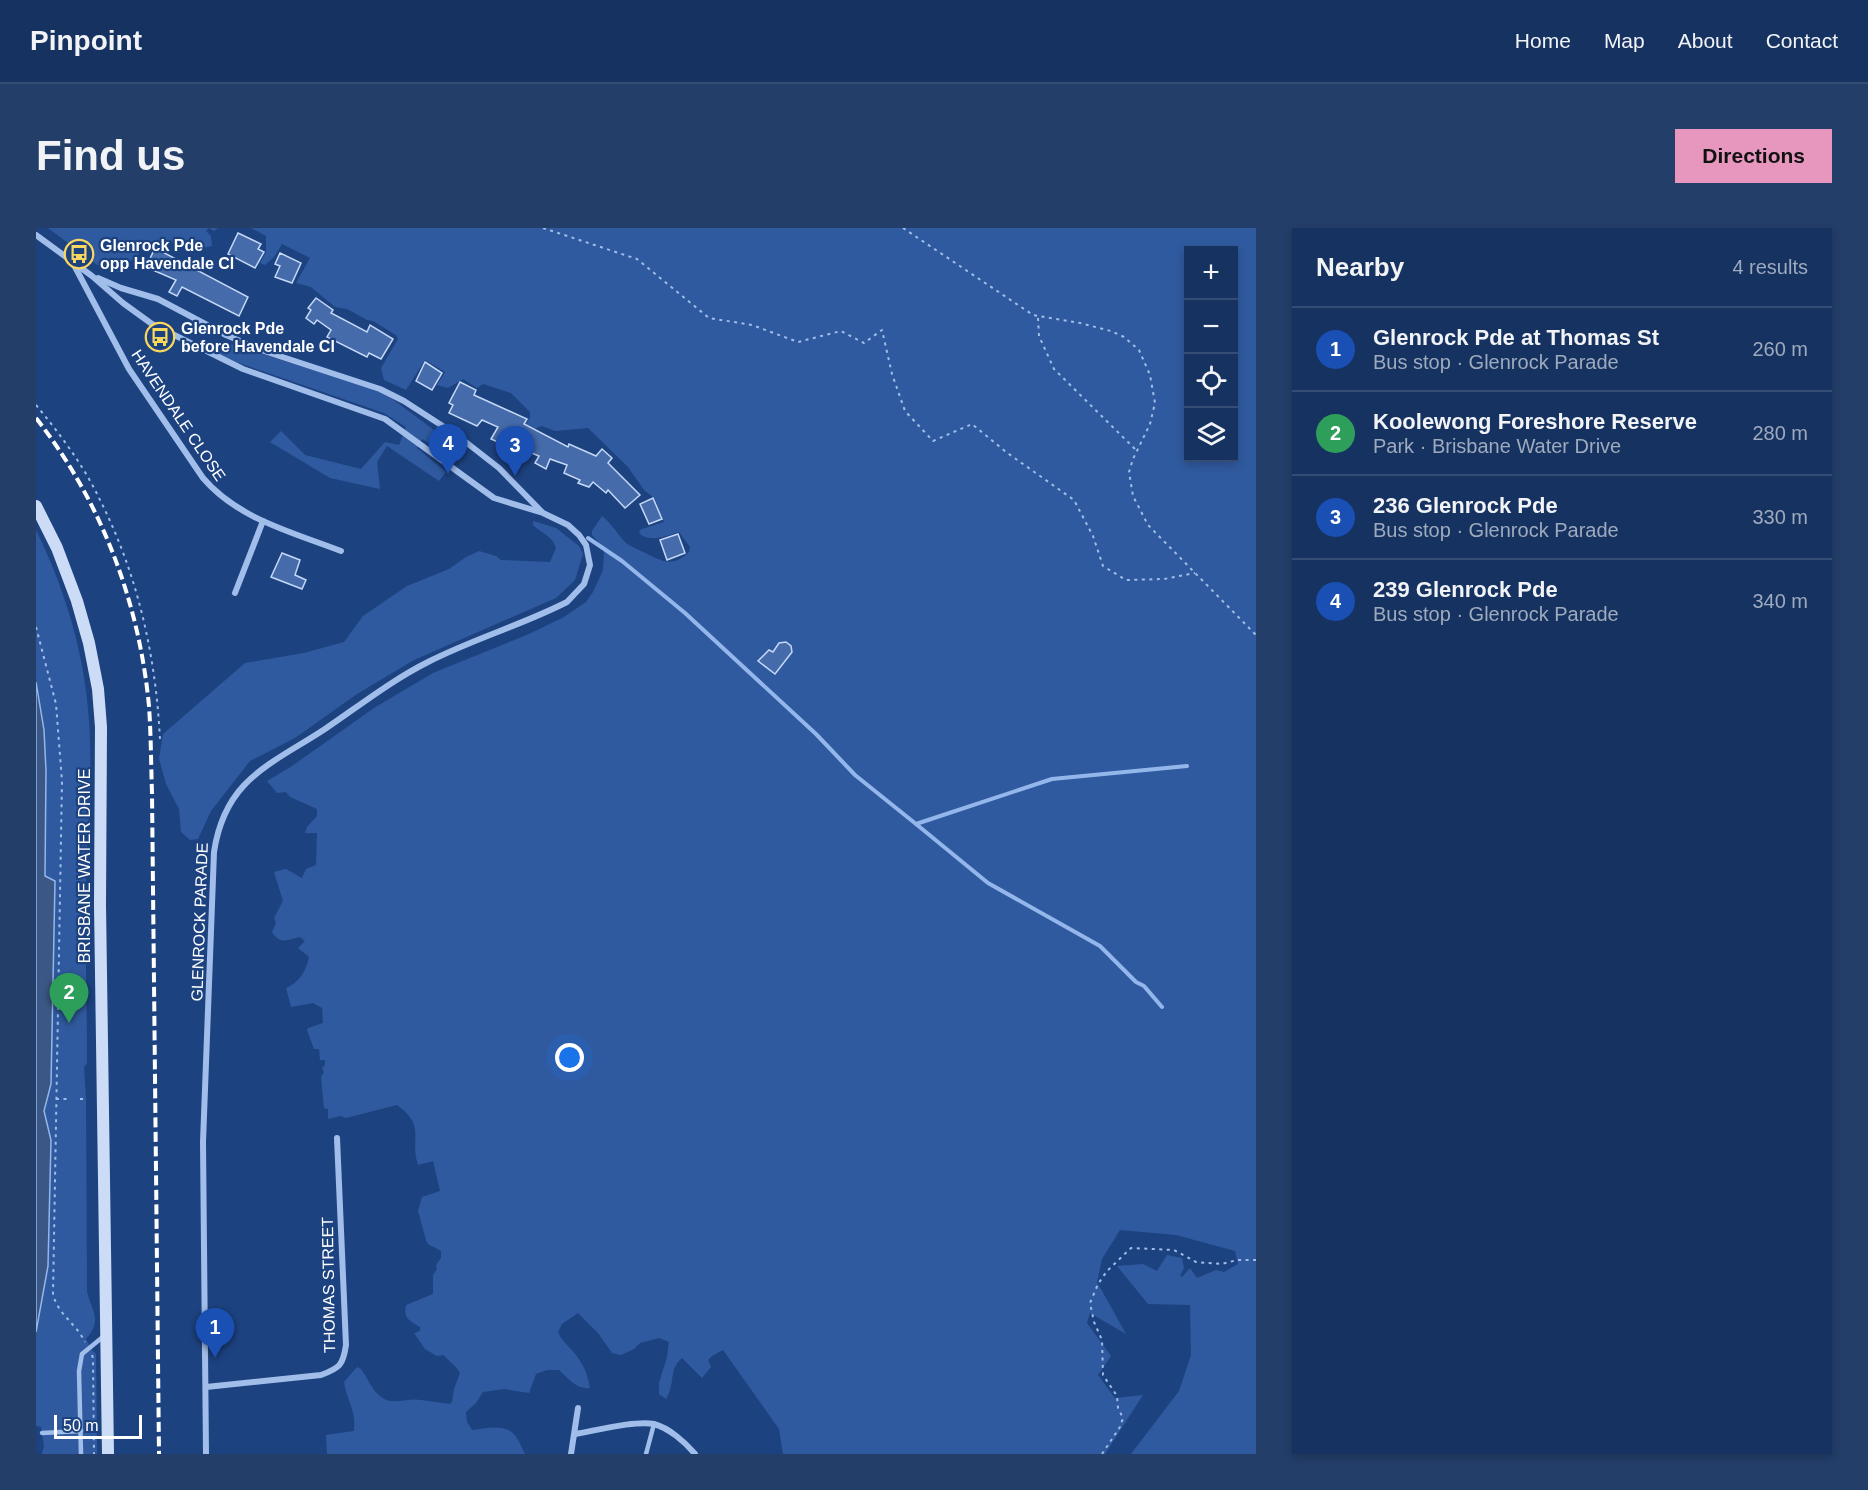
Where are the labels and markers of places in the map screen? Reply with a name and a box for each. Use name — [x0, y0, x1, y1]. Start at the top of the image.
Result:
place label: Glenrock Pde opp Havendale Cl — [100, 237, 234, 272]
bus stop icon: Glenrock Pde opp Havendale Cl — [63, 238, 95, 270]
place label: Glenrock Pde before Havendale Cl — [181, 320, 335, 355]
bus stop icon: Glenrock Pde before Havendale Cl — [144, 321, 176, 353]
pin: 4 — [428, 424, 468, 474]
pin: 3 — [496, 426, 534, 476]
pin: 2 — [50, 974, 88, 1023]
pin: 1 — [196, 1308, 234, 1358]

